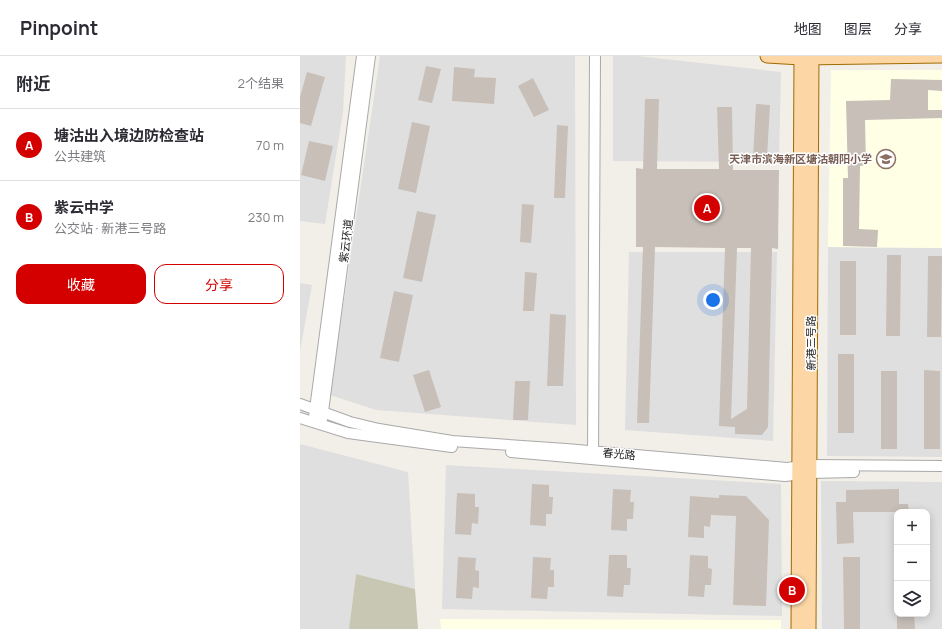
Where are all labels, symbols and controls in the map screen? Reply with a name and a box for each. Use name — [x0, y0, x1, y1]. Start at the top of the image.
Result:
text: Pinpoint — [20, 15, 98, 41]
text: 地图 — [794, 19, 822, 38]
text: 图层 — [844, 19, 872, 38]
text: 分享 — [894, 19, 922, 38]
text: 附近 — [16, 72, 50, 95]
text: 2个结果 — [238, 74, 284, 92]
text: 塘沽出入境边防检查站 — [54, 125, 204, 146]
text: A — [25, 136, 33, 154]
text: 70 m — [256, 136, 284, 154]
text: 公共建筑 — [54, 147, 106, 165]
school or university icon: 天津市滨海新区塘沽朝阳小学 — [875, 148, 897, 170]
place label: 天津市滨海新区塘沽朝阳小学 — [729, 151, 872, 166]
pin: A — [694, 193, 720, 223]
text: 紫云中学 — [54, 197, 114, 218]
text: B — [25, 208, 33, 226]
text: 230 m — [248, 208, 284, 226]
street label: 紫云环道 — [335, 218, 356, 264]
text: 公交站 · 新港三号路 — [54, 219, 166, 237]
button: 收藏 — [16, 264, 146, 304]
button: 分享 — [154, 264, 284, 304]
your location — [703, 290, 723, 310]
street label: 新港三号路 — [803, 316, 818, 371]
street label: 春光路 — [602, 445, 636, 462]
map controls — [894, 509, 930, 617]
button: + — [894, 509, 930, 545]
button: − — [894, 545, 930, 581]
pin: B — [779, 575, 805, 605]
button: layers — [894, 581, 930, 617]

